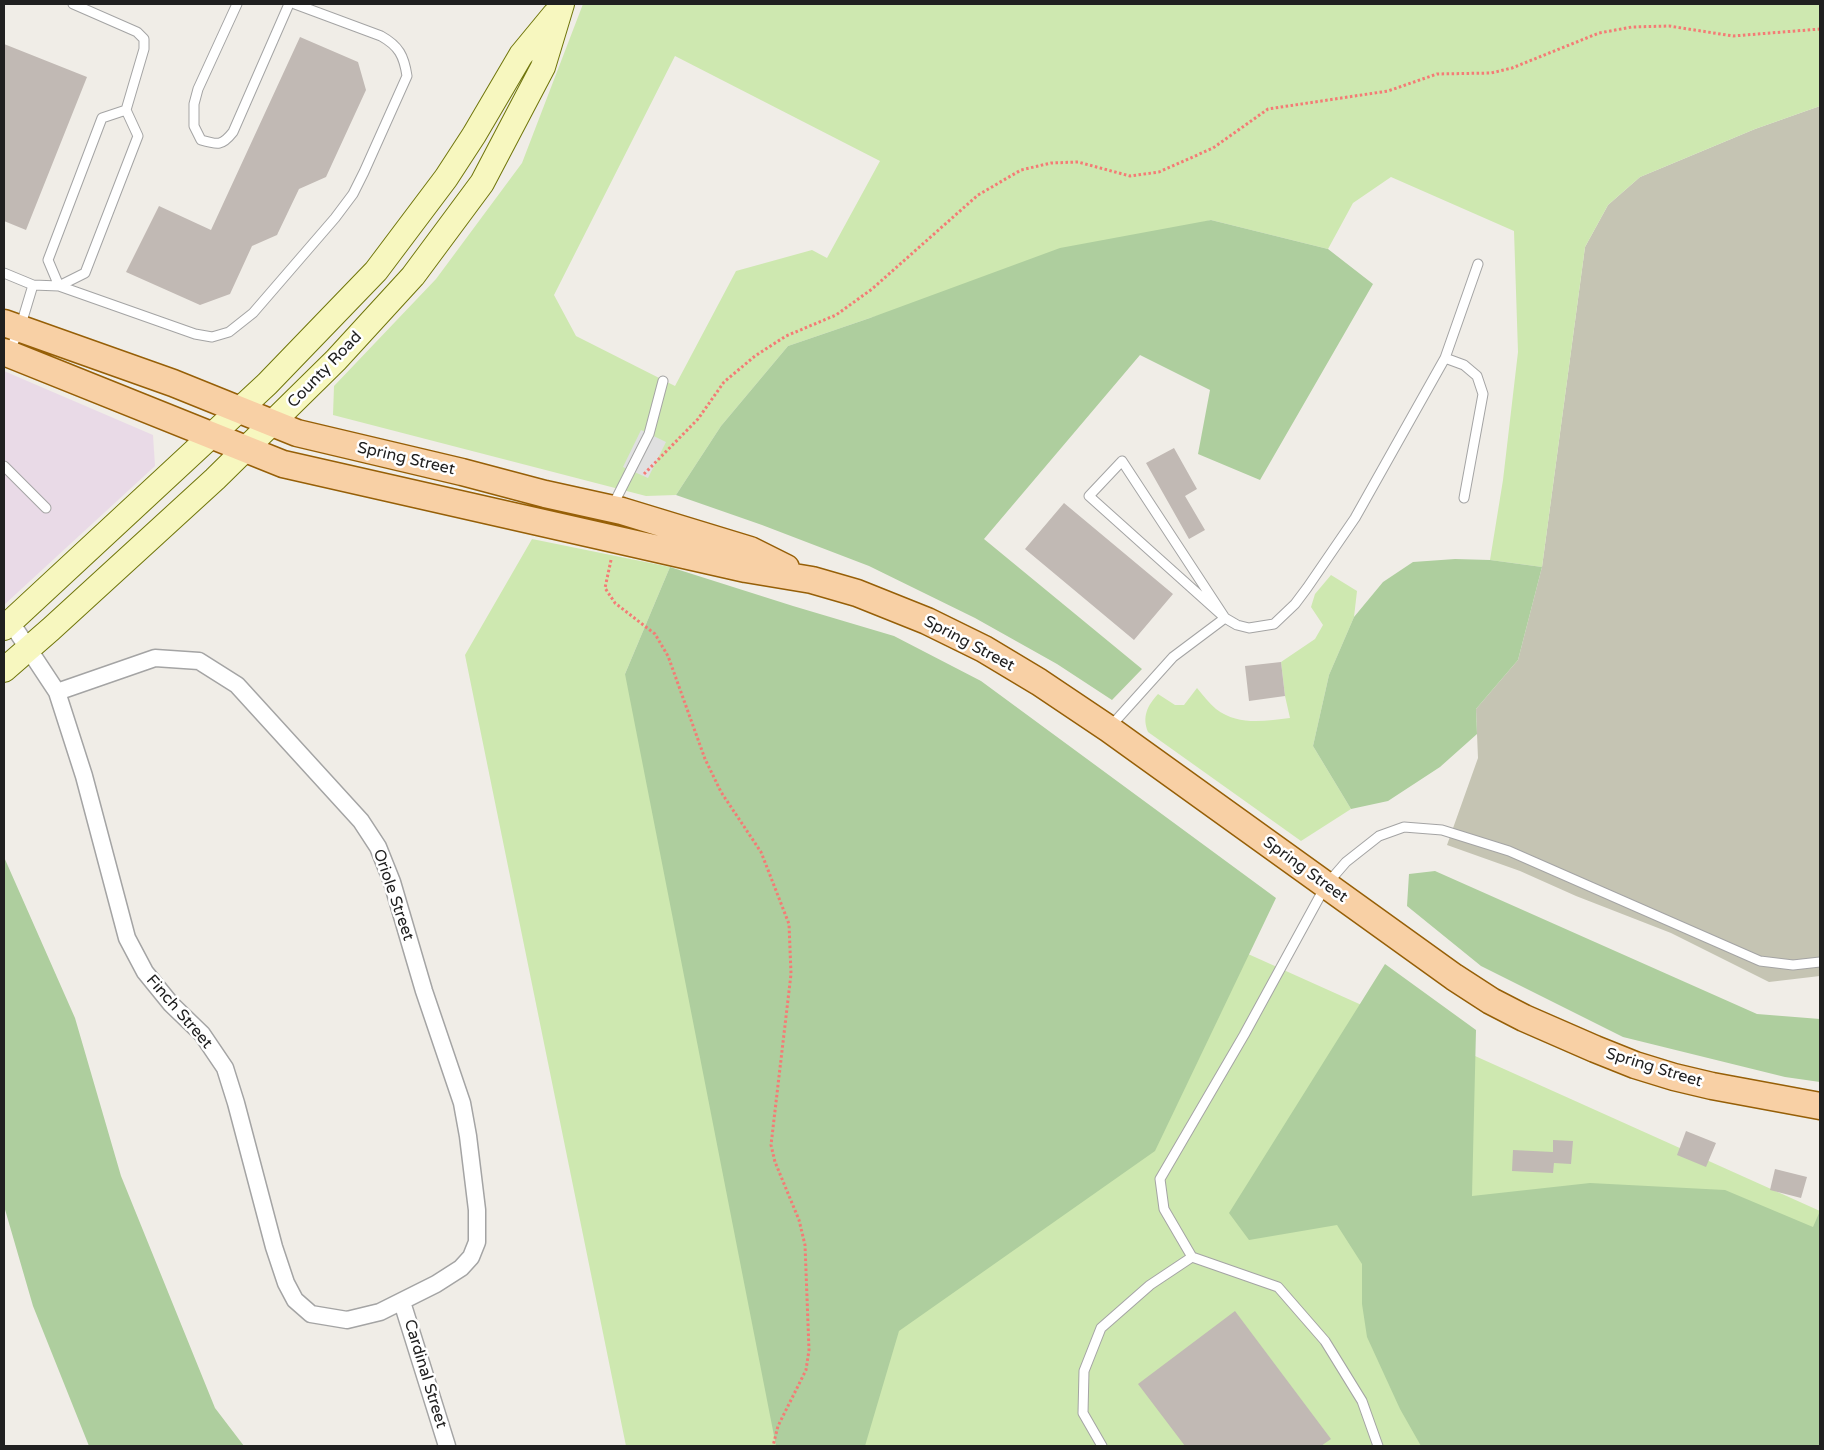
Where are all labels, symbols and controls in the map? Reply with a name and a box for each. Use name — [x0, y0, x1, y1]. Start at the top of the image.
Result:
street label: County Road — [284, 328, 366, 412]
street label: Spring Street — [355, 438, 457, 480]
street label: Spring Street — [920, 612, 1018, 676]
street label: Spring Street — [1259, 833, 1351, 907]
street label: Oriole Street — [368, 847, 418, 943]
street label: Finch Street — [142, 971, 216, 1053]
street label: Spring Street — [1604, 1044, 1704, 1092]
street label: Cardinal Street — [399, 1317, 451, 1431]

